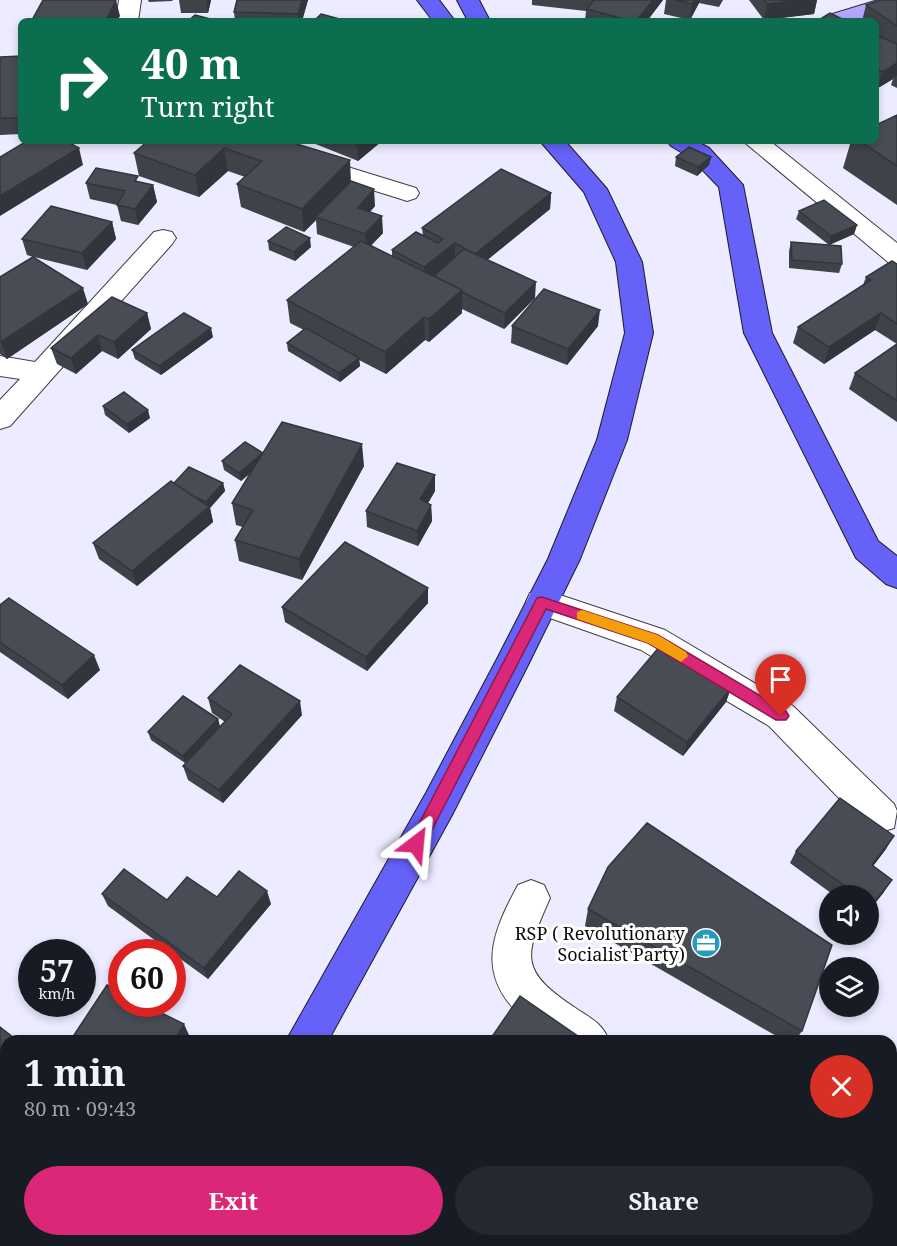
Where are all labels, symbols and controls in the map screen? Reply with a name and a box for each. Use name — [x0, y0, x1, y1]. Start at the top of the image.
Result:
text: 40 m — [141, 34, 241, 91]
icon: right — [42, 42, 120, 120]
text: Turn right — [141, 88, 274, 125]
pin — [755, 654, 806, 716]
icon: arrive — [764, 663, 797, 696]
position arrow — [384, 812, 448, 876]
map controls — [819, 885, 879, 1017]
button: sound — [819, 885, 879, 945]
place label: RSP ( Revolutionary Socialist Party) — [515, 921, 686, 966]
office icon: RSP ( Revolutionary Socialist Party) — [690, 927, 722, 959]
speed limit sign: 60 — [108, 939, 186, 1017]
text: 57 — [40, 950, 74, 991]
button: layers — [819, 957, 879, 1017]
text: km/h — [39, 983, 75, 1003]
text: 1 min — [24, 1048, 126, 1097]
button: close — [810, 1055, 873, 1118]
text: 80 m · 09:43 — [24, 1095, 136, 1122]
button: Exit — [24, 1166, 443, 1235]
button: Share — [455, 1166, 873, 1235]

